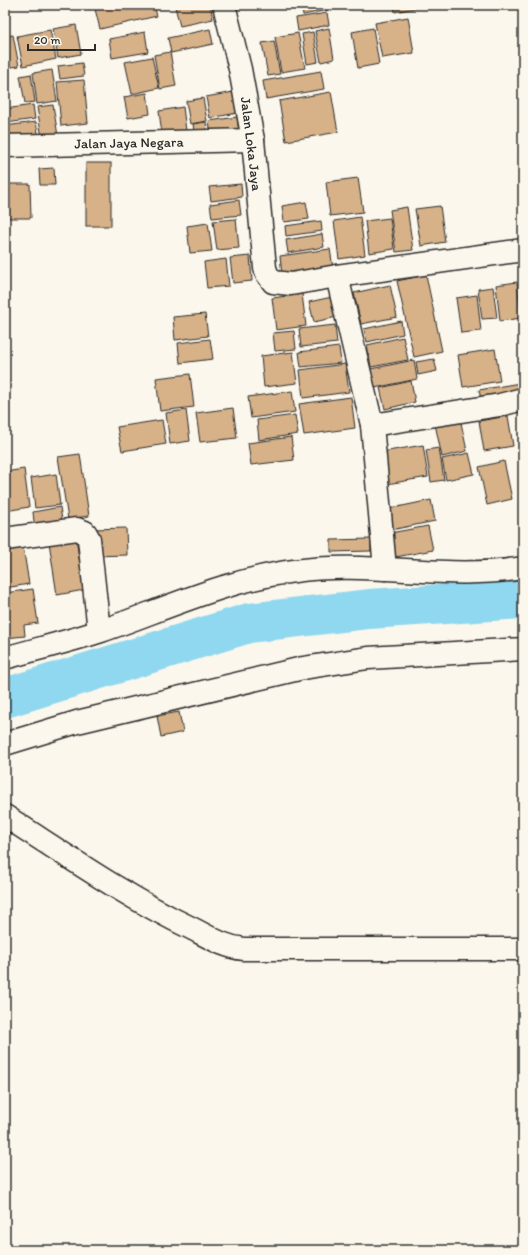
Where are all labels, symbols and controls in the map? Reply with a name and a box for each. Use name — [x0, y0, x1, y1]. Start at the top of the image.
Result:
scale bar — [28, 26, 95, 52]
text: 20 m — [34, 33, 61, 47]
street label: Jalan Loka Jaya — [237, 96, 265, 193]
street label: Jalan Jaya Negara — [74, 134, 184, 152]

